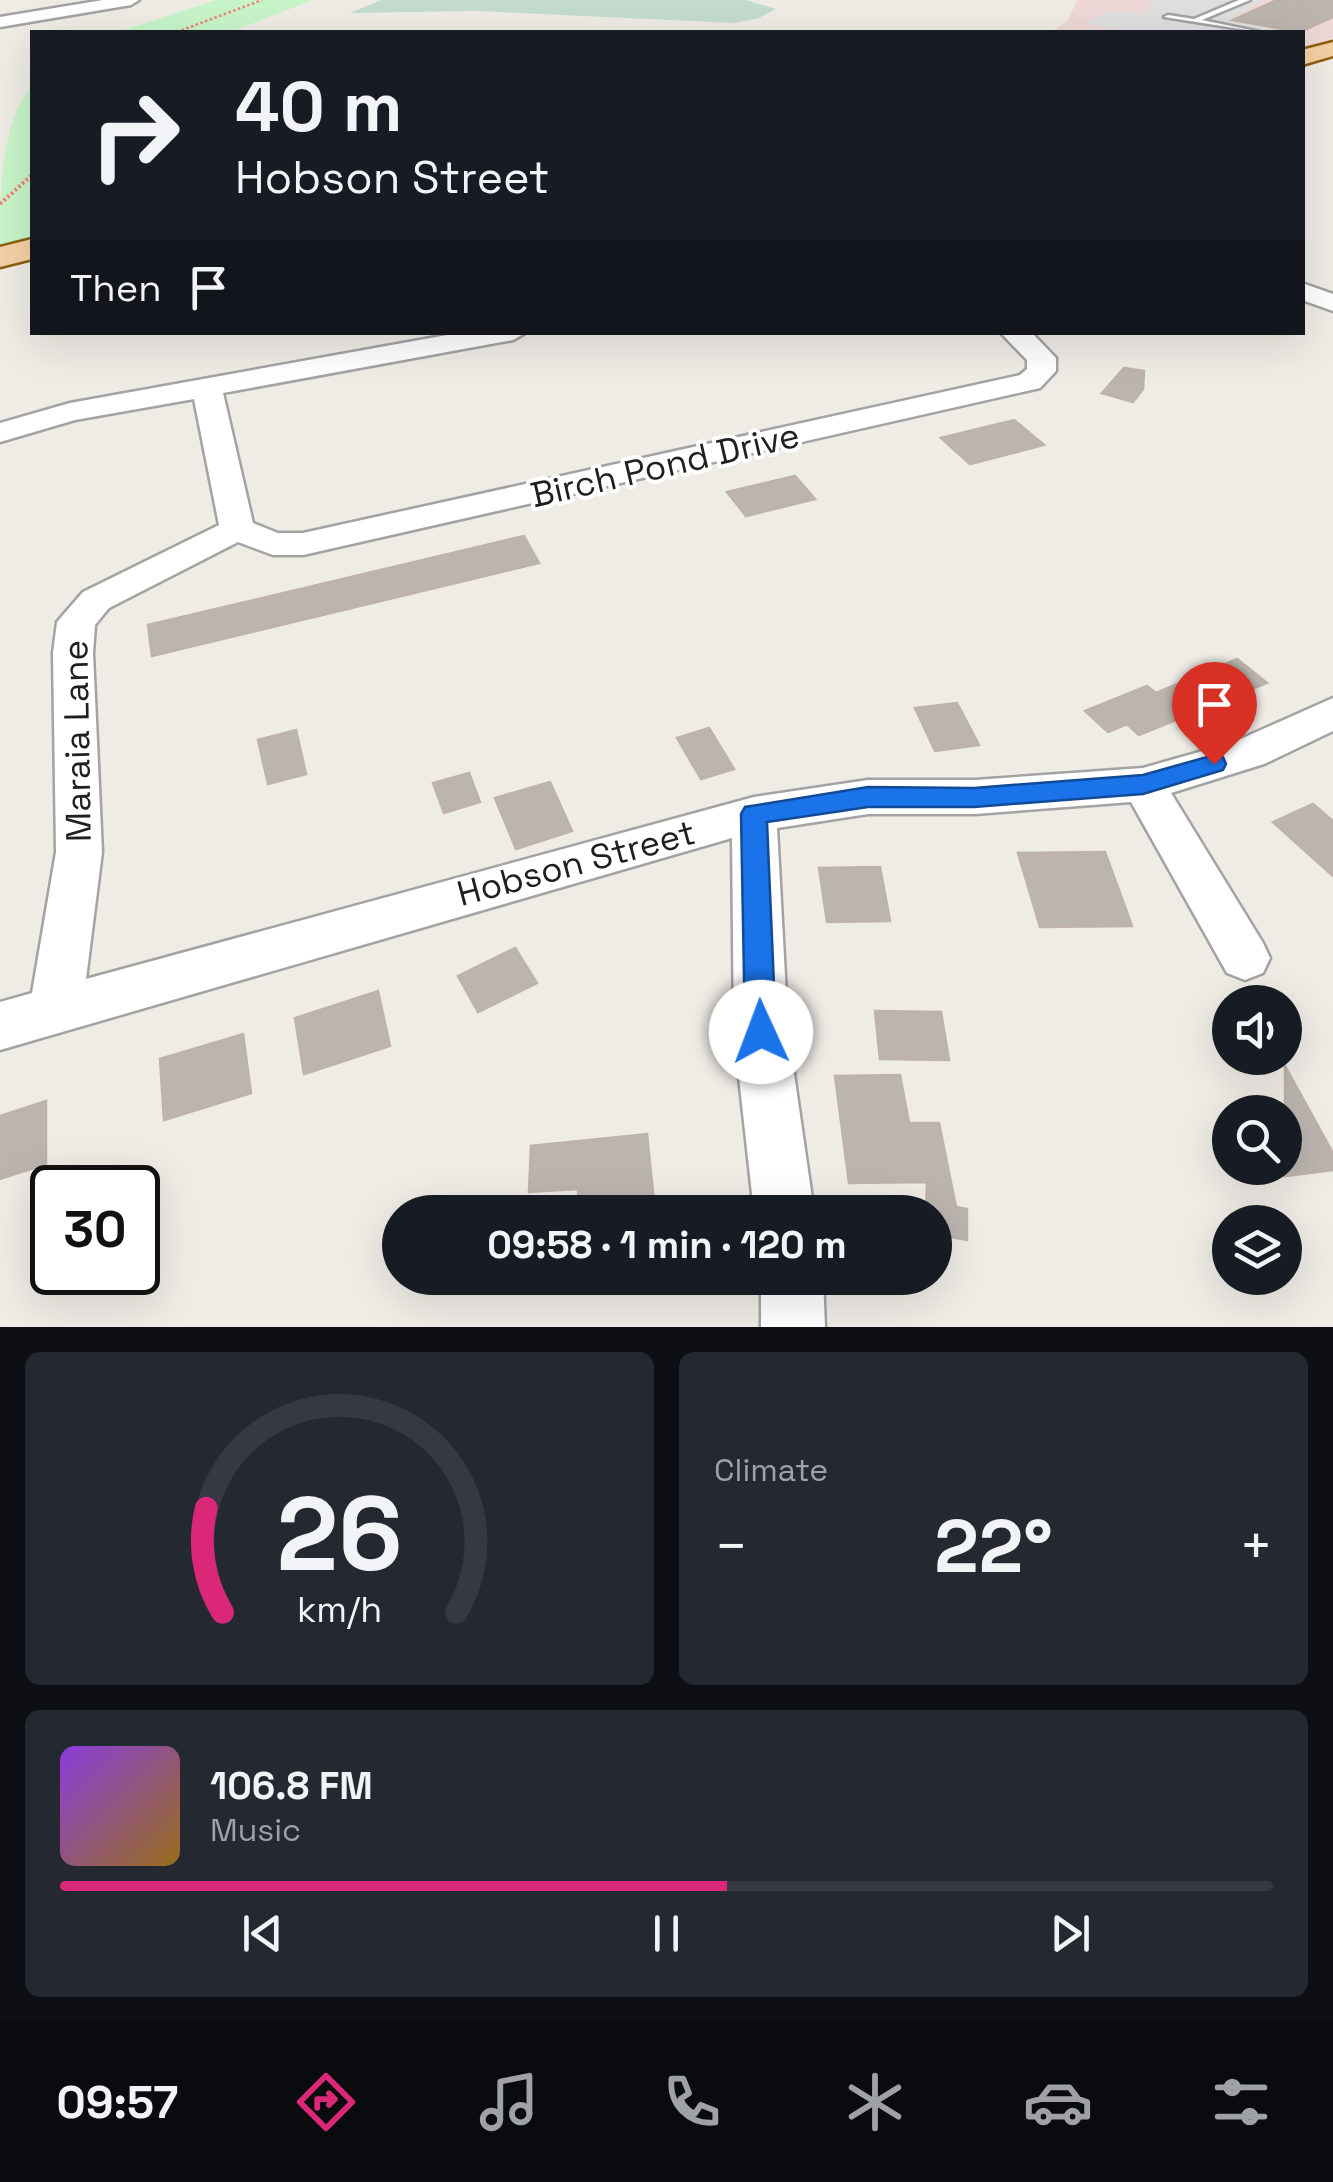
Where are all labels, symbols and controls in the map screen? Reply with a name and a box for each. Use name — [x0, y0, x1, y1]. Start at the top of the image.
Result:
text: 40 m — [235, 62, 402, 151]
icon: right — [70, 70, 200, 200]
text: Hobson Street — [235, 149, 550, 206]
icon: arrive — [181, 260, 236, 315]
text: Then — [70, 264, 161, 312]
street label: Birch Pond Drive — [526, 413, 804, 517]
street label: Maraia Lane — [53, 640, 101, 842]
pin — [1172, 662, 1257, 765]
icon: arrive — [1187, 677, 1242, 732]
street label: Hobson Street — [452, 810, 700, 916]
position arrow — [709, 980, 813, 1084]
map controls — [1212, 985, 1302, 1295]
button: sound — [1212, 985, 1302, 1075]
button: search — [1212, 1095, 1302, 1185]
speed limit sign: 30 — [30, 1165, 160, 1295]
button: layers — [1212, 1205, 1302, 1295]
text: 09:58 · 1 min · 120 m — [487, 1221, 847, 1269]
text: Climate — [714, 1450, 828, 1490]
text: 26 — [276, 1468, 403, 1600]
text: 22° — [934, 1498, 1053, 1594]
text: − — [714, 1511, 748, 1581]
text: + — [1239, 1511, 1273, 1581]
text: km/h — [297, 1587, 382, 1632]
text: 106.8 FM — [210, 1762, 373, 1810]
text: Music — [210, 1810, 301, 1850]
icon: previous — [235, 1906, 290, 1961]
icon: pause — [639, 1906, 694, 1961]
icon: next — [1043, 1906, 1098, 1961]
icon: directions — [291, 2067, 361, 2137]
icon: music — [474, 2067, 544, 2137]
icon: phone — [657, 2067, 727, 2137]
icon: climate — [840, 2067, 910, 2137]
icon: car — [1023, 2067, 1093, 2137]
icon: filters — [1206, 2067, 1276, 2137]
text: 09:57 — [57, 2074, 178, 2131]

